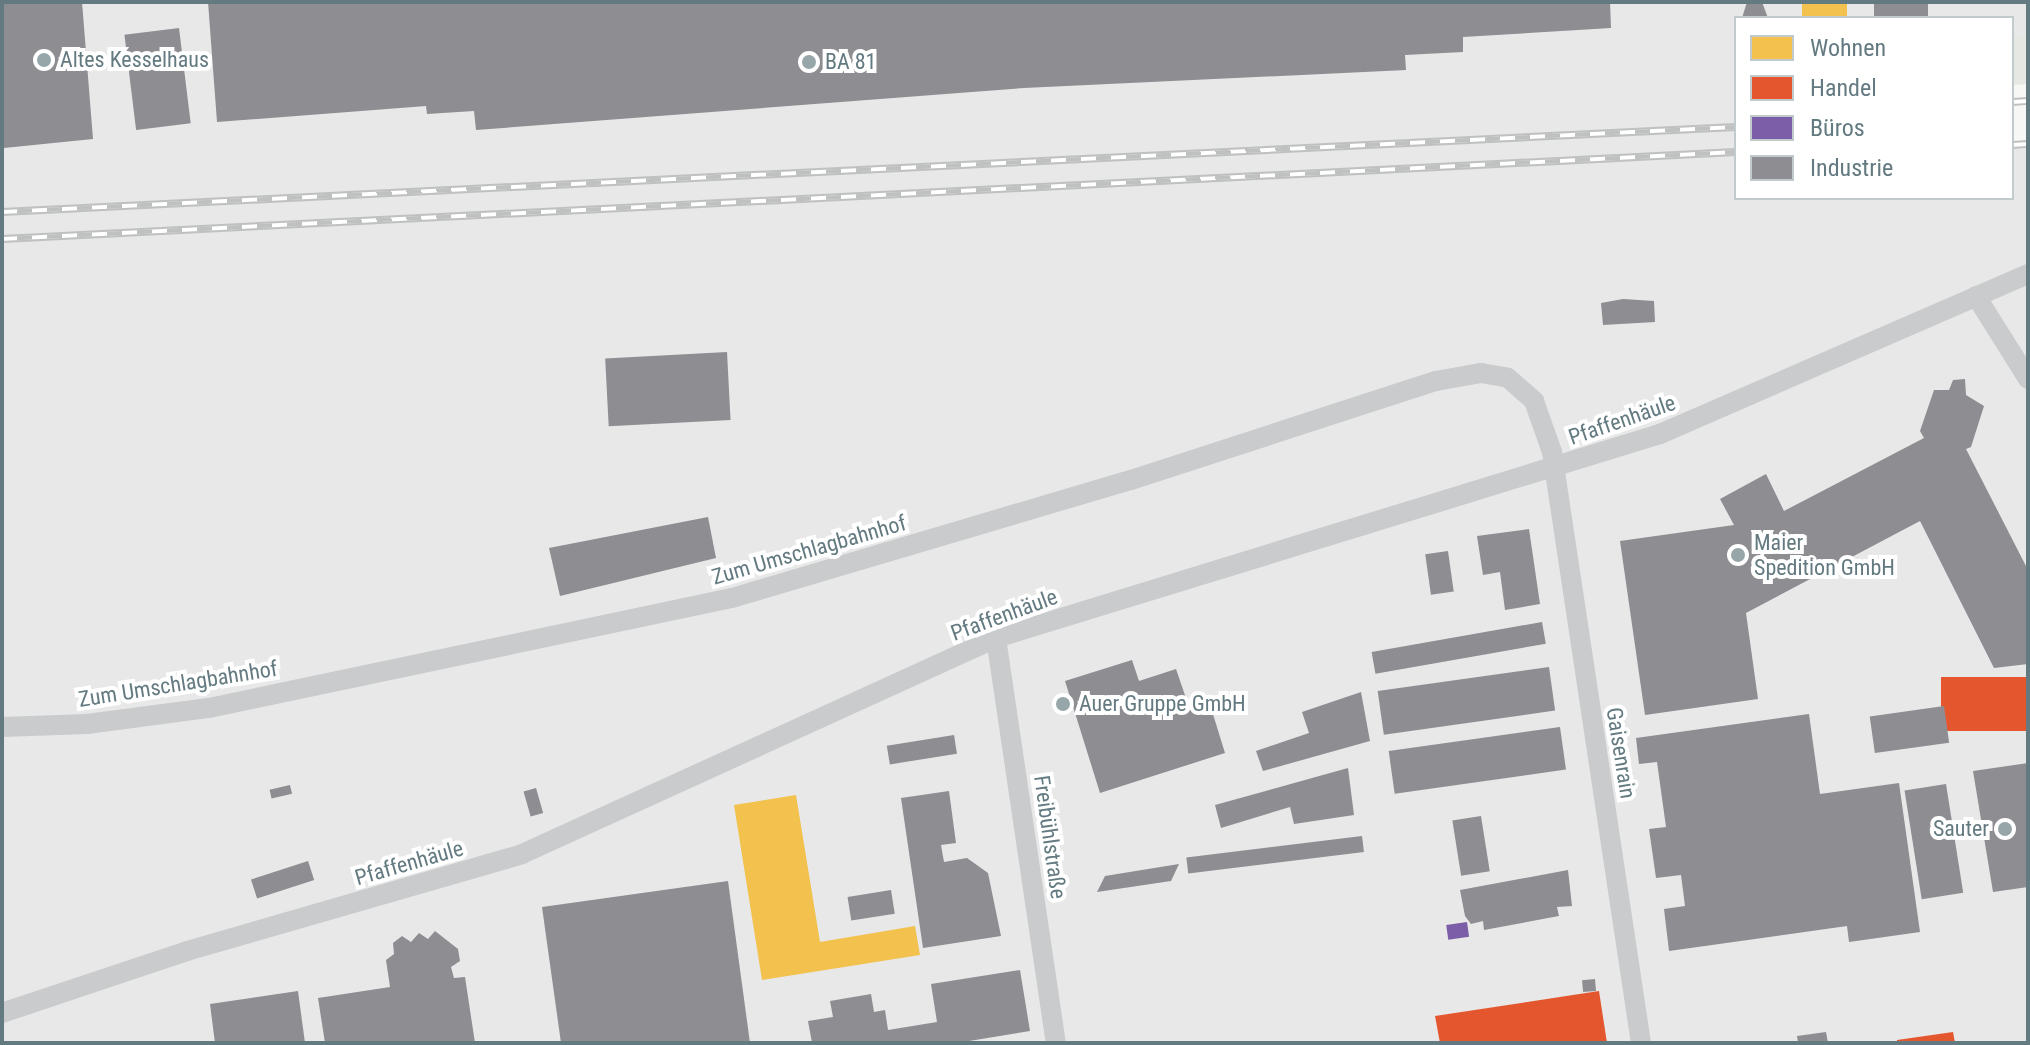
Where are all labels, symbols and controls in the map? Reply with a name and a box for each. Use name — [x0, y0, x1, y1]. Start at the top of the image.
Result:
legend — [1734, 16, 2014, 200]
text: Wohnen — [1810, 34, 1886, 62]
place label: Altes Kesselhaus — [60, 47, 209, 73]
place label: BA 81 — [825, 49, 876, 75]
marker: Altes Kesselhaus — [35, 51, 53, 69]
marker: BA 81 — [800, 53, 818, 71]
text: Handel — [1810, 74, 1877, 102]
text: Büros — [1810, 114, 1865, 142]
text: Industrie — [1810, 154, 1893, 182]
street label: Pfaffenhäule — [1565, 389, 1679, 451]
street label: Zum Umschlagbahnhof — [709, 510, 909, 590]
place label: Maier Spedition GmbH — [1754, 529, 1895, 580]
marker: Maier Spedition GmbH — [1729, 546, 1747, 564]
street label: Pfaffenhäule — [947, 584, 1061, 646]
street label: Zum Umschlagbahnhof — [77, 655, 279, 713]
place label: Auer Gruppe GmbH — [1079, 691, 1246, 717]
marker: Auer Gruppe GmbH — [1054, 695, 1072, 713]
street label: Gaisenrain — [1601, 705, 1641, 801]
street label: Freibühlstraße — [1028, 774, 1072, 900]
place label: Sauter — [1933, 816, 1989, 842]
marker: Sauter — [1996, 820, 2014, 838]
street label: Pfaffenhäule — [352, 835, 466, 891]

